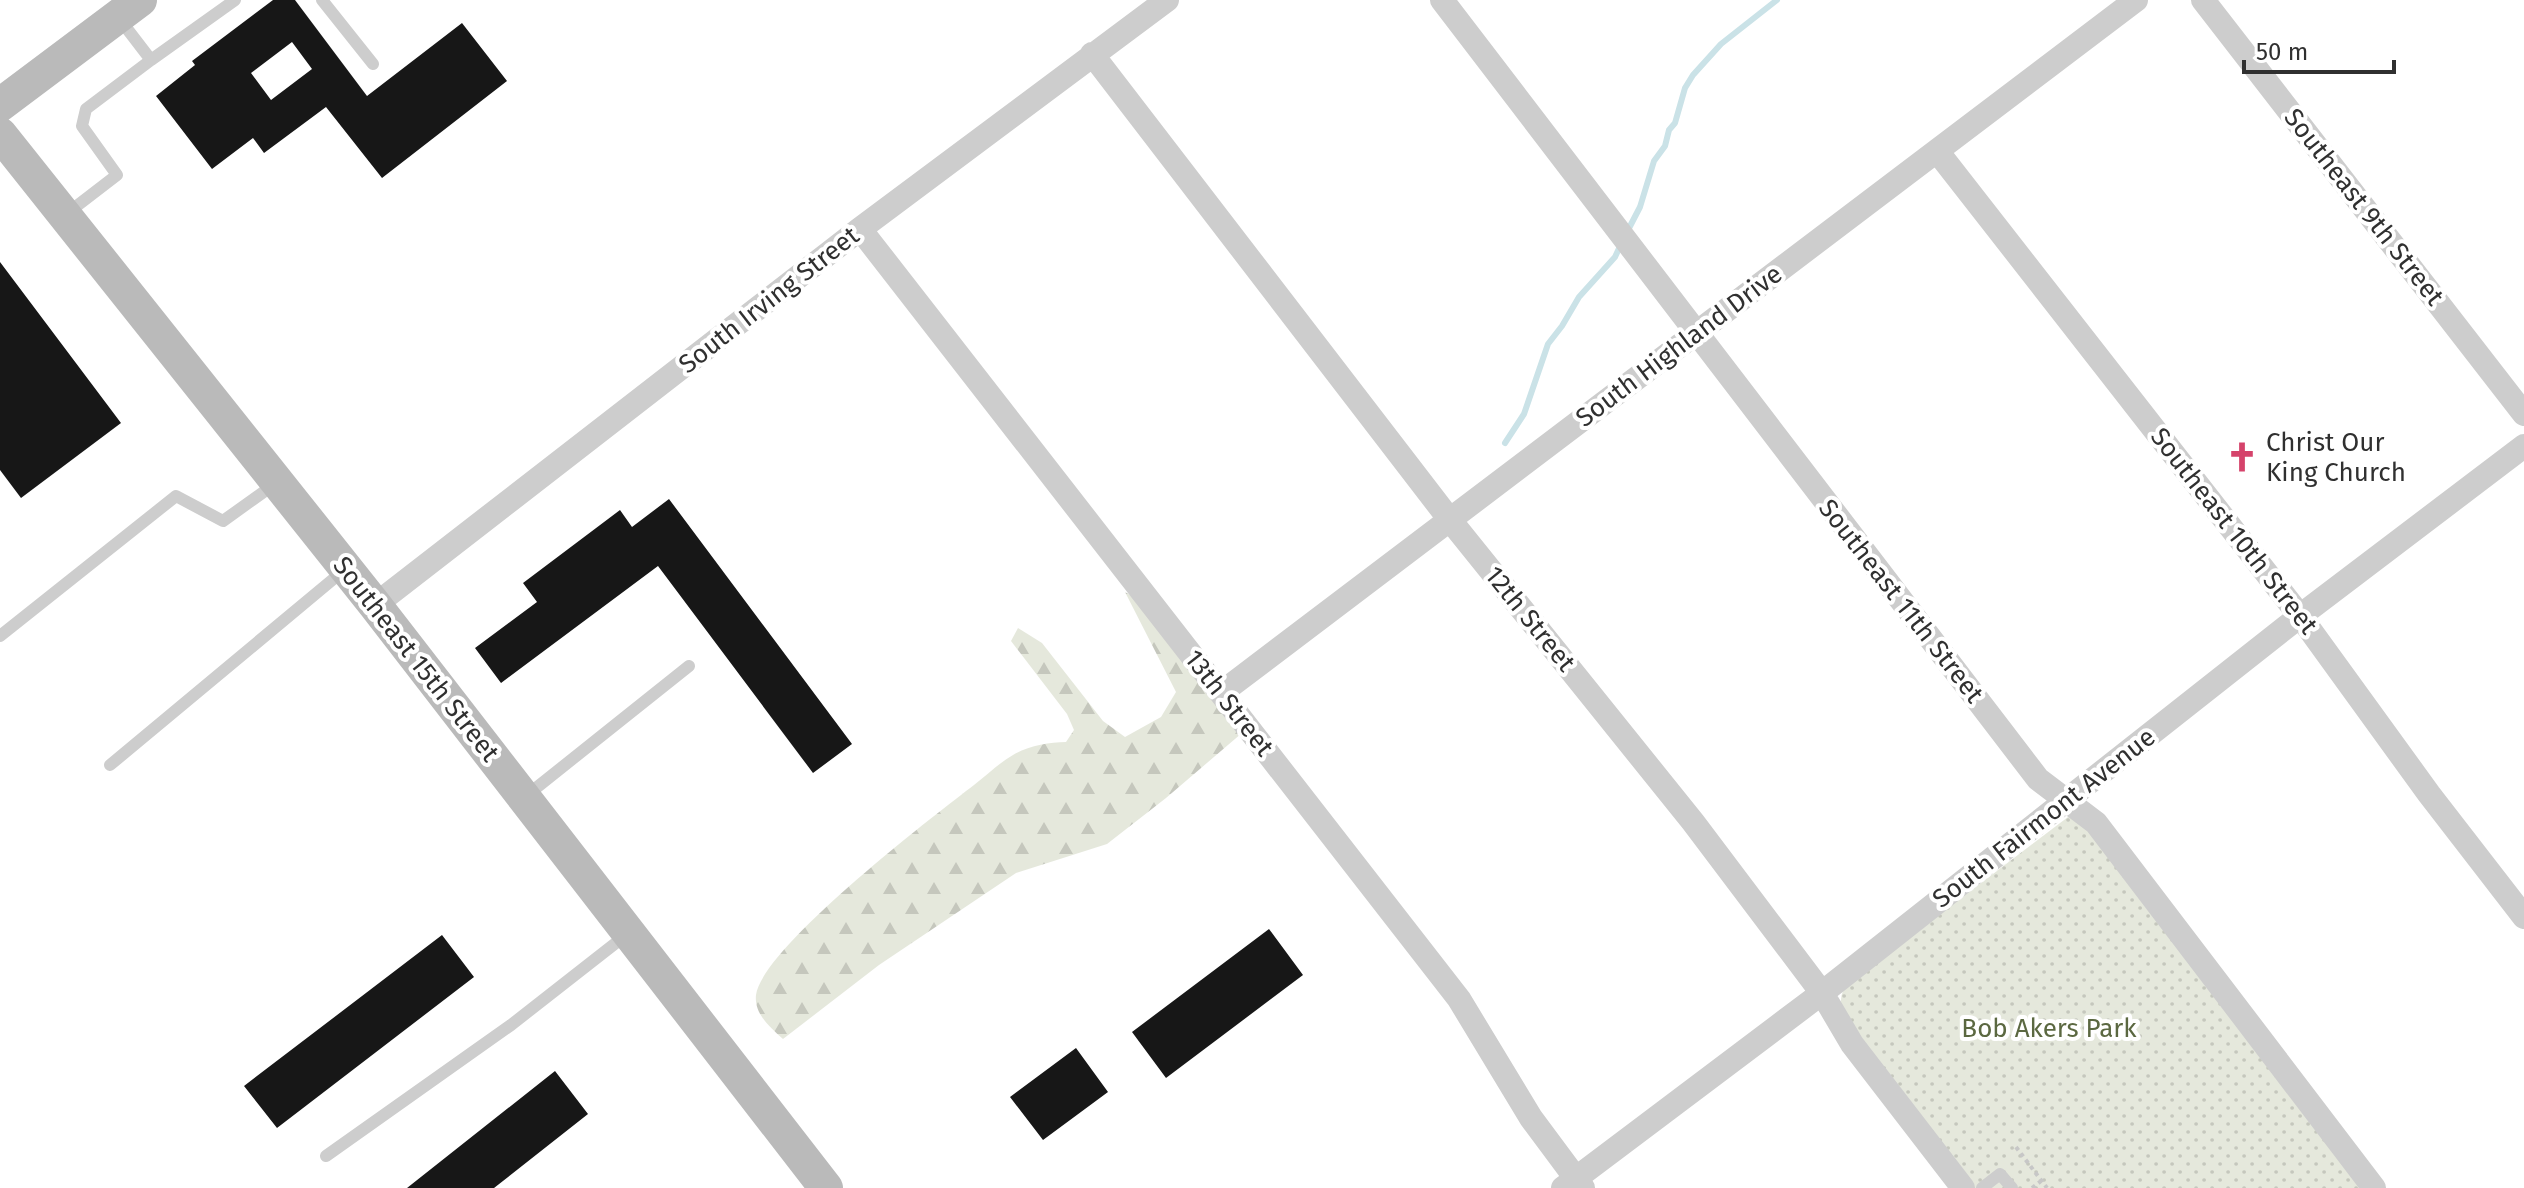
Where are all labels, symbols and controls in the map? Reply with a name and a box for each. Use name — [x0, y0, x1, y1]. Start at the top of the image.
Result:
scale bar — [2244, 24, 2394, 74]
text: 50 m — [2256, 38, 2308, 66]
street label: Southeast 9th Street — [2278, 102, 2451, 312]
street label: South Irving Street — [673, 220, 866, 380]
street label: South Highland Drive — [1570, 258, 1788, 434]
street label: Southeast 10th Street — [2144, 422, 2325, 641]
place label: Christ Our King Church — [2266, 427, 2406, 488]
church icon: Christ Our King Church — [2225, 440, 2259, 474]
street label: Southeast 11th Street — [1812, 493, 1990, 709]
street label: Southeast 15th Street — [326, 550, 506, 768]
street label: 12th Street — [1478, 560, 1582, 678]
street label: 13th Street — [1178, 644, 1280, 763]
street label: South Fairmont Avenue — [1926, 721, 2162, 915]
park label: Bob Akers Park — [1961, 1013, 2137, 1044]

